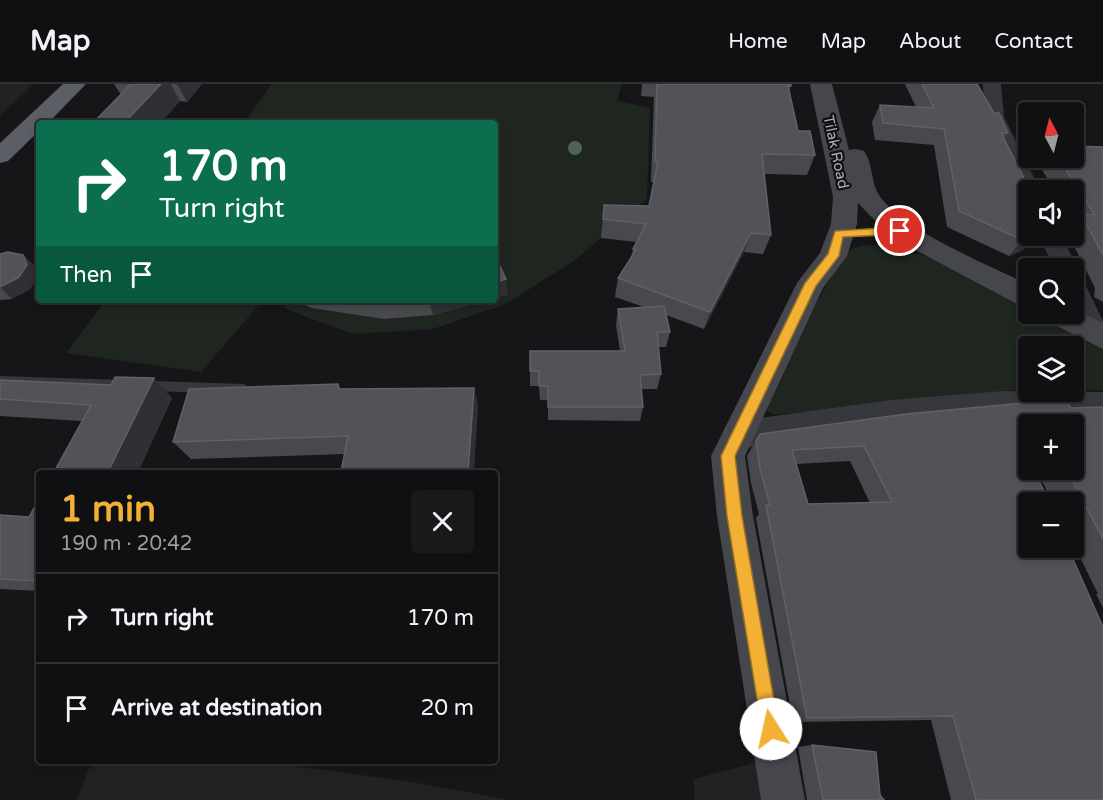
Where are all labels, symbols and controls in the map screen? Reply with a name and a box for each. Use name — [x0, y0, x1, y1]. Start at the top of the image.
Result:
text: Map — [30, 24, 90, 58]
text: Home — [728, 29, 788, 54]
text: Map — [821, 29, 866, 54]
text: About — [899, 29, 961, 54]
text: Contact — [994, 29, 1073, 54]
north arrow — [1018, 102, 1084, 168]
map controls — [1018, 102, 1084, 558]
street label: Tilak Road — [819, 114, 853, 190]
text: 170 m — [159, 141, 288, 192]
icon: right — [60, 144, 138, 222]
button: sound — [1018, 180, 1084, 246]
text: Turn right — [159, 192, 285, 225]
pin — [874, 205, 925, 256]
icon: arrive — [883, 214, 916, 247]
icon: arrive — [125, 258, 158, 291]
button: search — [1018, 258, 1084, 324]
text: Then — [60, 262, 113, 288]
button: layers — [1018, 336, 1084, 402]
button: + — [1018, 414, 1084, 480]
text: 1 min — [60, 488, 156, 531]
button: close — [411, 490, 474, 553]
button: − — [1018, 492, 1084, 558]
text: 190 m · 20:42 — [60, 532, 192, 556]
icon: right — [60, 602, 93, 635]
text: Turn right — [111, 605, 213, 631]
text: 170 m — [407, 605, 474, 631]
icon: arrive — [60, 692, 93, 725]
text: Arrive at destination — [111, 695, 322, 721]
text: 20 m — [420, 695, 474, 721]
position arrow — [739, 697, 803, 761]

